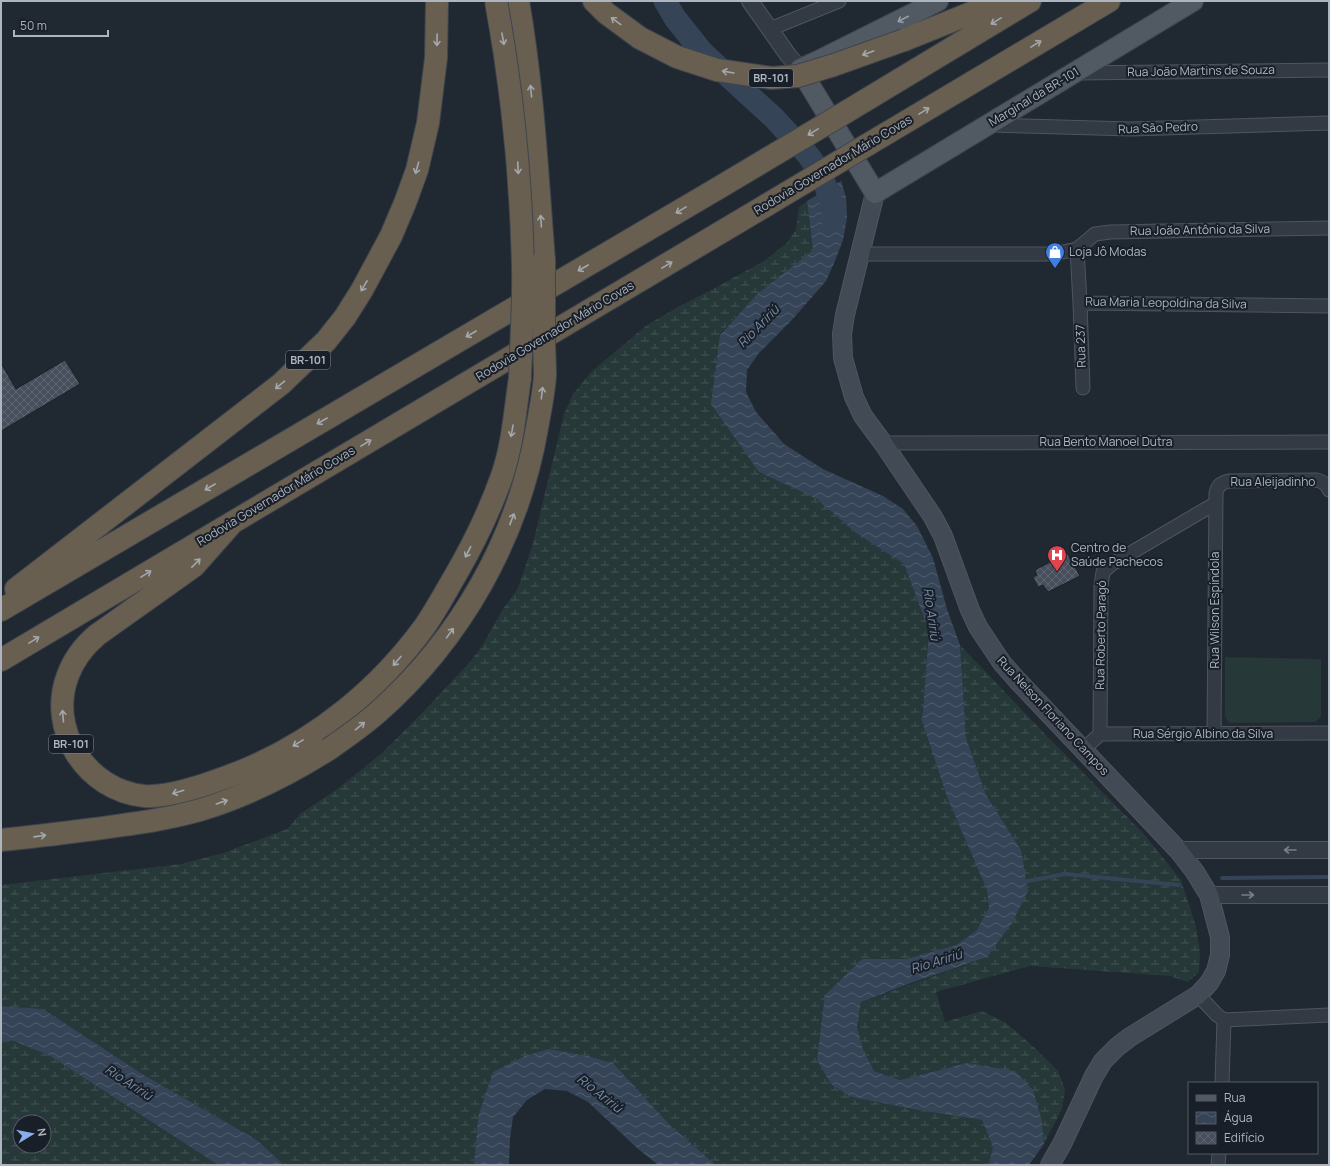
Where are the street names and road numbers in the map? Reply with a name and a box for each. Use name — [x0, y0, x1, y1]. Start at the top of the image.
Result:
street label: Rua João Martins de Souza — [1127, 61, 1275, 80]
street label: Marginal da BR-101 — [985, 63, 1082, 130]
road number: BR-101 — [749, 69, 793, 87]
street label: Rodovia Governador Mário Covas — [751, 111, 915, 219]
street label: Rua São Pedro — [1118, 118, 1198, 137]
street label: Rua João Antônio da Silva — [1130, 220, 1270, 239]
street label: Rodovia Governador Mário Covas — [473, 277, 637, 385]
street label: Rua Maria Leopoldina da Silva — [1085, 293, 1247, 312]
street label: Rua 237 — [1071, 324, 1090, 368]
road number: BR-101 — [286, 351, 330, 369]
street label: Rua Bento Manoel Dutra — [1039, 433, 1173, 450]
street label: Rodovia Governador Mário Covas — [194, 442, 358, 550]
street label: Rua Aleijadinho — [1231, 473, 1315, 490]
street label: Rua Wilson Espíndola — [1206, 551, 1223, 669]
street label: Rua Roberto Paragó — [1091, 580, 1110, 690]
street label: Rua Nelson Floriano Campos — [994, 652, 1113, 779]
street label: Rua Sérgio Albino da Silva — [1133, 725, 1273, 742]
road number: BR-101 — [49, 735, 93, 753]

